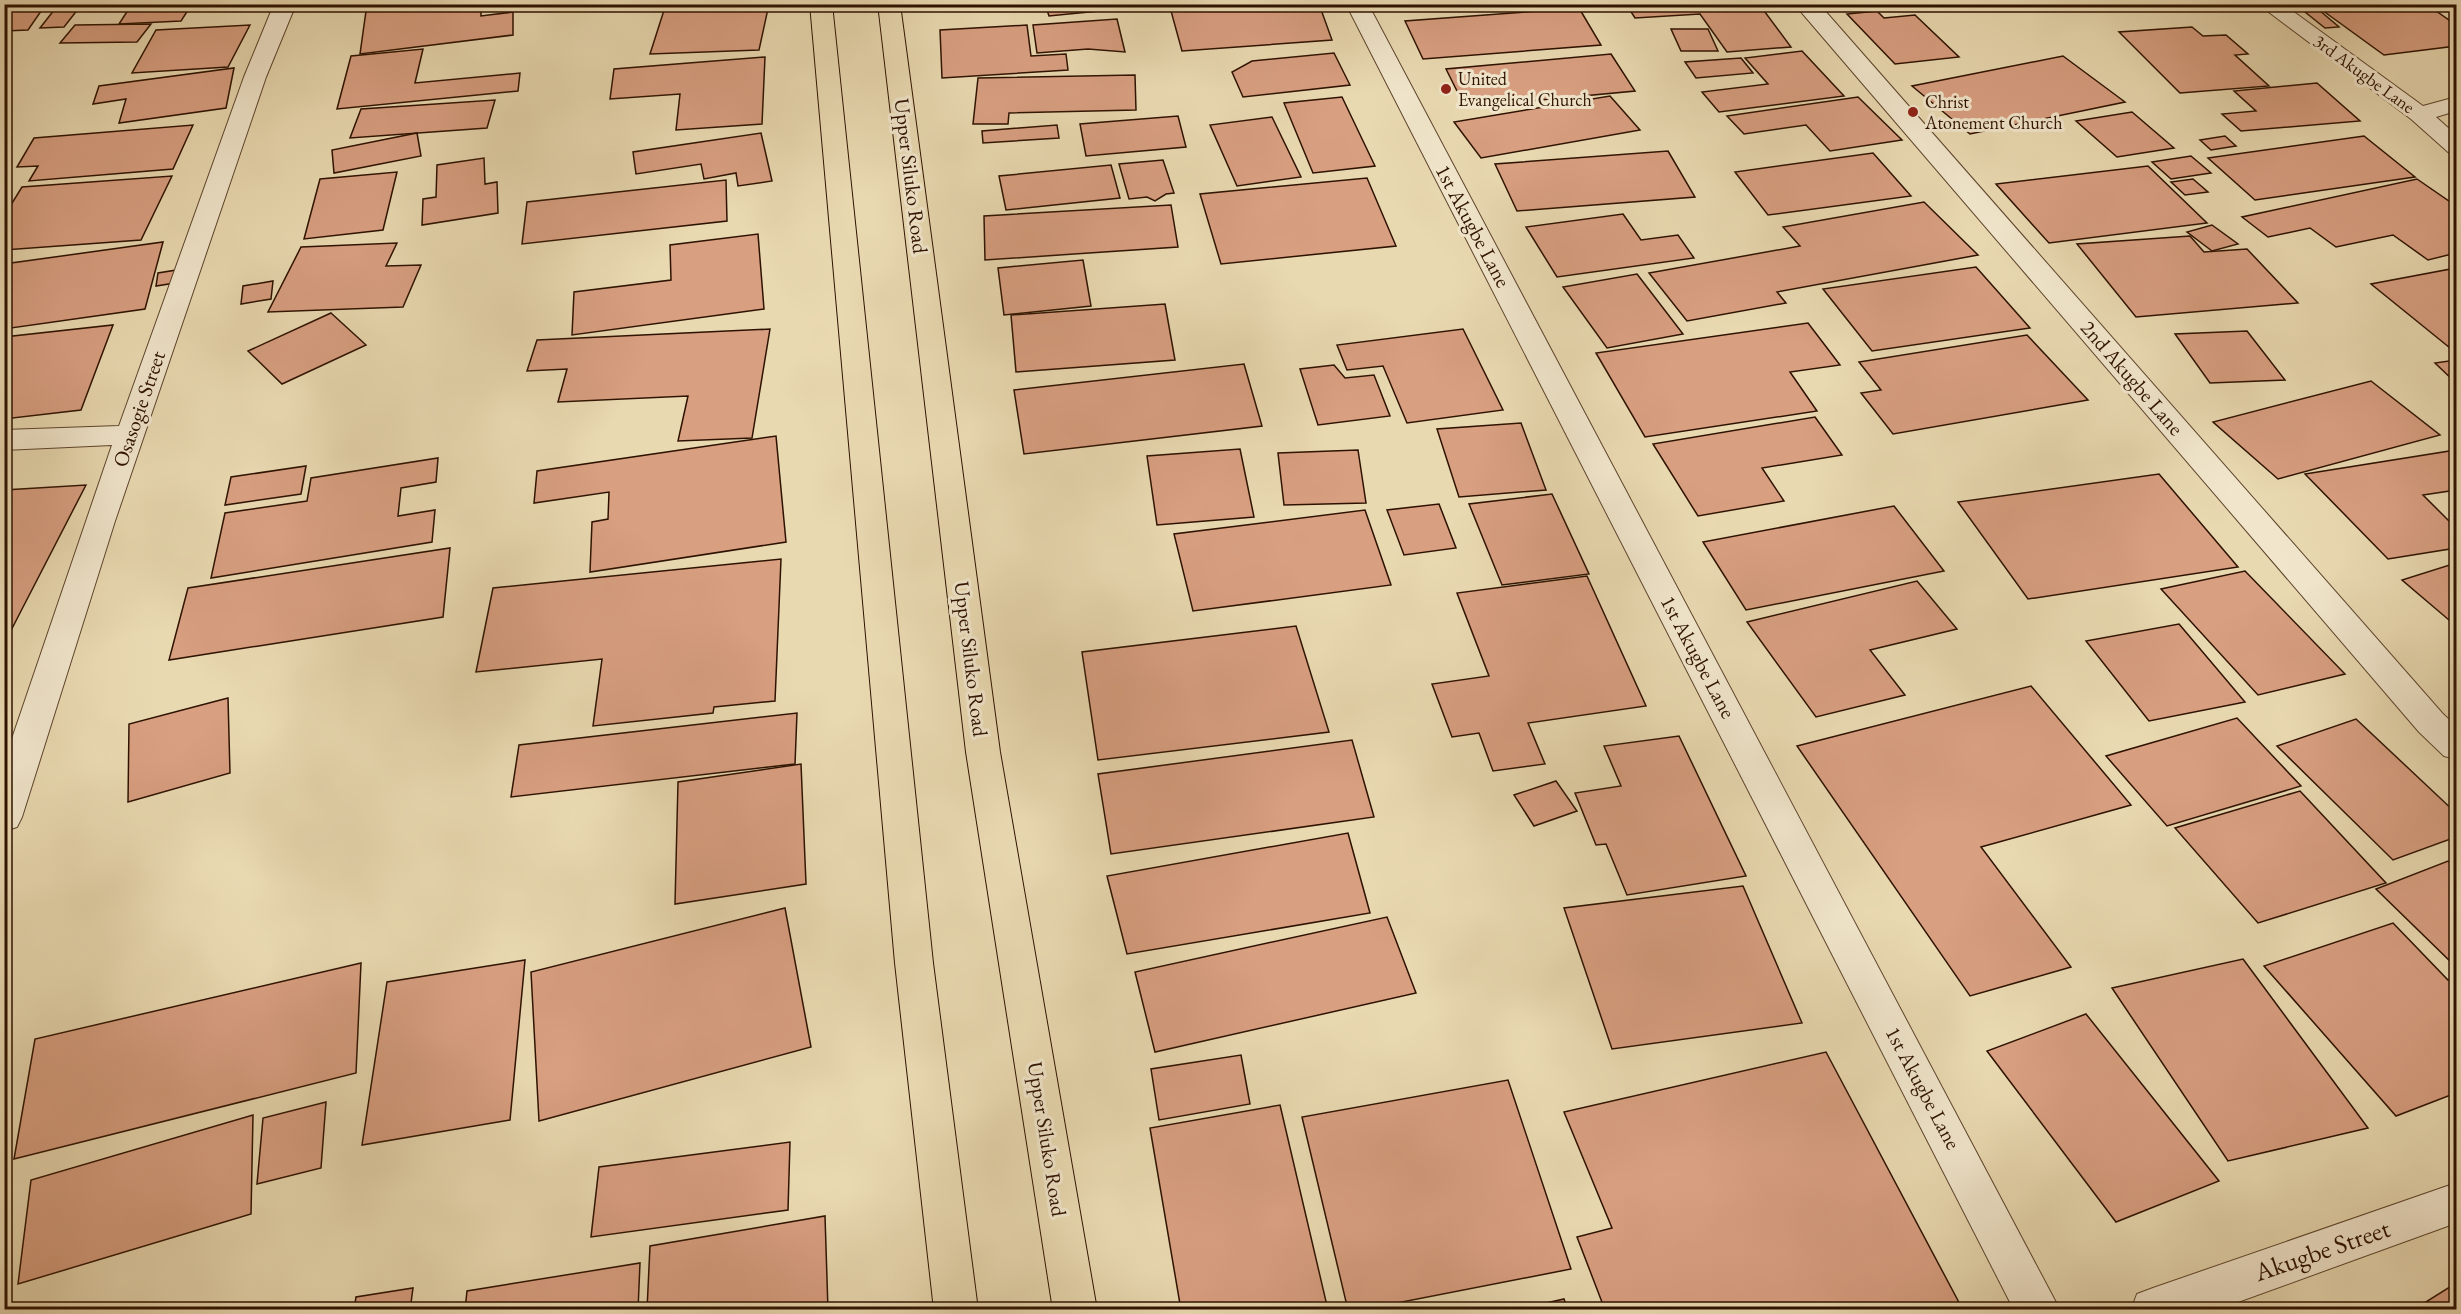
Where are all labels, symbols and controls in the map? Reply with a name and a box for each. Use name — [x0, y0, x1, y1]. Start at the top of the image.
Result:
street label: 3rd Akugbe Lane — [2309, 29, 2419, 118]
place label: United Evangelical Church — [1458, 67, 1592, 111]
marker: United Evangelical Church — [1439, 82, 1453, 96]
place label: Christ Atonement Church — [1924, 90, 2062, 134]
street label: Upper Siluko Road — [889, 97, 934, 255]
marker: Christ Atonement Church — [1906, 105, 1920, 119]
street label: 1st Akugbe Lane — [1430, 160, 1517, 292]
street label: 2nd Akugbe Lane — [2075, 315, 2190, 441]
street label: Osasogie Street — [106, 347, 171, 471]
street label: Upper Siluko Road — [949, 580, 994, 738]
street label: 1st Akugbe Lane — [1655, 591, 1742, 723]
street label: 1st Akugbe Lane — [1880, 1022, 1967, 1154]
street label: Upper Siluko Road — [1022, 1060, 1073, 1218]
street label: Akugbe Street — [2249, 1211, 2394, 1289]

